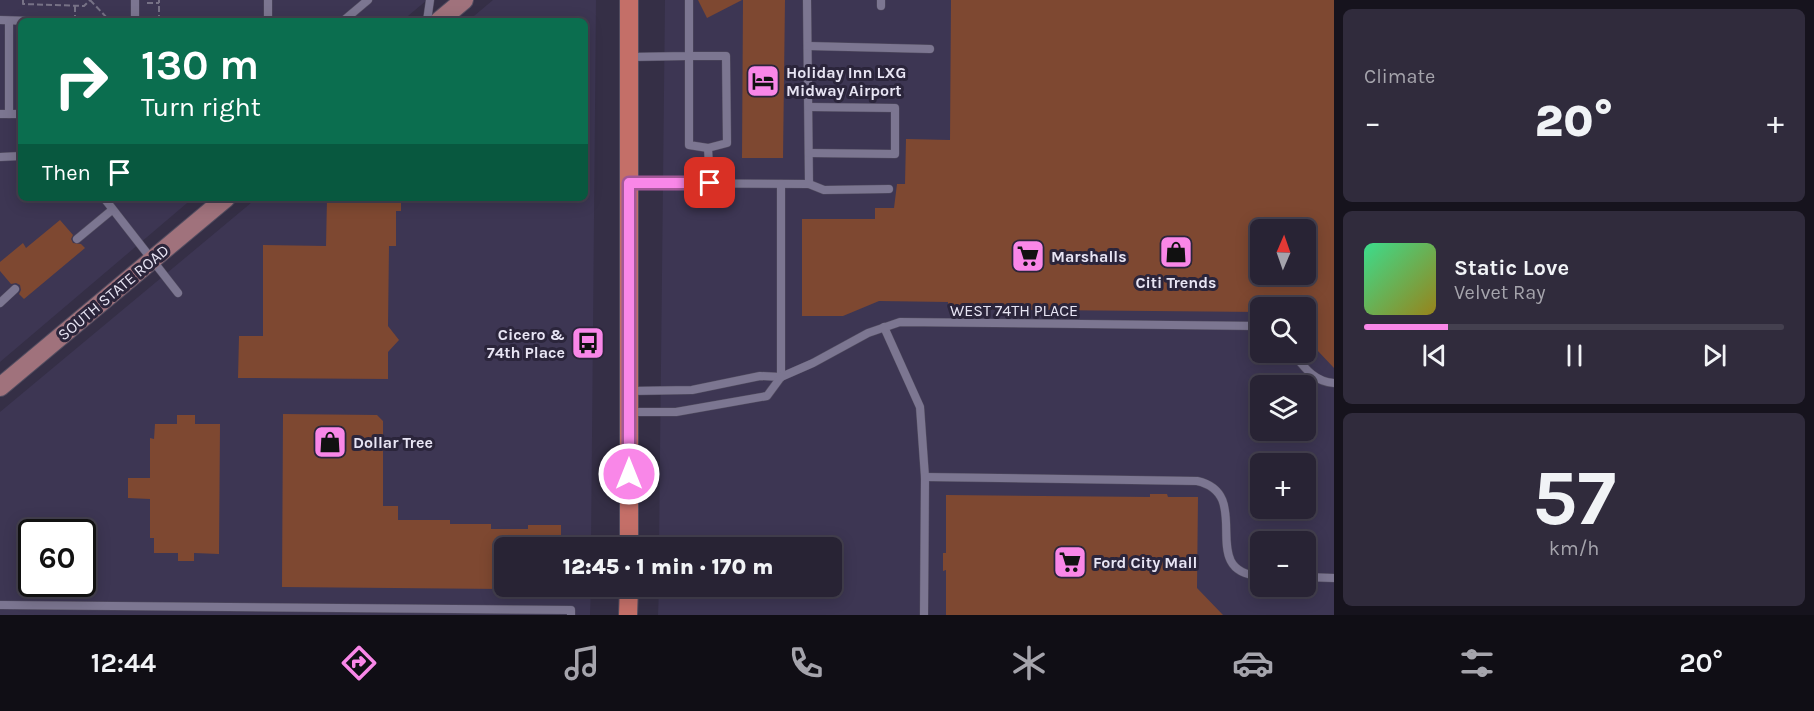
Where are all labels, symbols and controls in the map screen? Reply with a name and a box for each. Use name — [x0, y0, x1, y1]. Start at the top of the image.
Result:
text: 130 m — [141, 40, 259, 90]
icon: right — [42, 42, 120, 120]
hotel icon: Holiday Inn LXG Midway Airport — [745, 63, 781, 99]
place label: Holiday Inn LXG Midway Airport — [786, 63, 906, 100]
text: Climate — [1364, 65, 1435, 88]
text: Turn right — [141, 91, 261, 123]
text: 20° — [1535, 95, 1613, 147]
text: − — [1364, 103, 1381, 141]
text: + — [1767, 103, 1784, 141]
icon: arrive — [103, 156, 136, 189]
pin — [684, 157, 735, 208]
text: Then — [42, 160, 91, 186]
icon: arrive — [693, 166, 726, 199]
north arrow — [1250, 219, 1316, 285]
map controls — [1250, 219, 1316, 597]
shop icon: Citi Trends — [1158, 234, 1194, 270]
supermarket icon: Marshalls — [1010, 238, 1046, 274]
street label: SOUTH STATE ROAD — [54, 240, 173, 344]
place label: Marshalls — [1051, 247, 1127, 266]
text: Static Love — [1454, 255, 1569, 281]
place label: Citi Trends — [1135, 273, 1217, 292]
text: Velvet Ray — [1454, 281, 1546, 304]
button: search — [1250, 297, 1316, 363]
street label: WEST 74TH PLACE — [950, 301, 1078, 320]
place label: Cicero & 74th Place — [487, 325, 565, 362]
bus stop icon: Cicero & 74th Place — [570, 325, 606, 361]
icon: previous — [1418, 339, 1451, 372]
icon: pause — [1558, 339, 1591, 372]
icon: next — [1698, 339, 1731, 372]
button: layers — [1250, 375, 1316, 441]
shop icon: Dollar Tree — [312, 424, 348, 460]
place label: Dollar Tree — [353, 433, 433, 452]
position arrow — [597, 442, 661, 506]
text: 57 — [1532, 452, 1616, 544]
button: + — [1250, 453, 1316, 519]
speed limit sign: 60 — [18, 519, 96, 597]
button: − — [1250, 531, 1316, 597]
text: km/h — [1549, 537, 1599, 560]
supermarket icon: Ford City Mall — [1052, 544, 1088, 580]
place label: Ford City Mall — [1093, 553, 1197, 572]
text: 12:45 · 1 min · 170 m — [563, 554, 773, 580]
icon: directions — [338, 642, 380, 684]
icon: music — [561, 642, 603, 684]
icon: phone — [785, 642, 827, 684]
icon: climate — [1008, 642, 1050, 684]
icon: car — [1232, 642, 1274, 684]
icon: filters — [1456, 642, 1498, 684]
text: 12:44 — [91, 647, 156, 679]
text: 20° — [1679, 647, 1723, 679]

